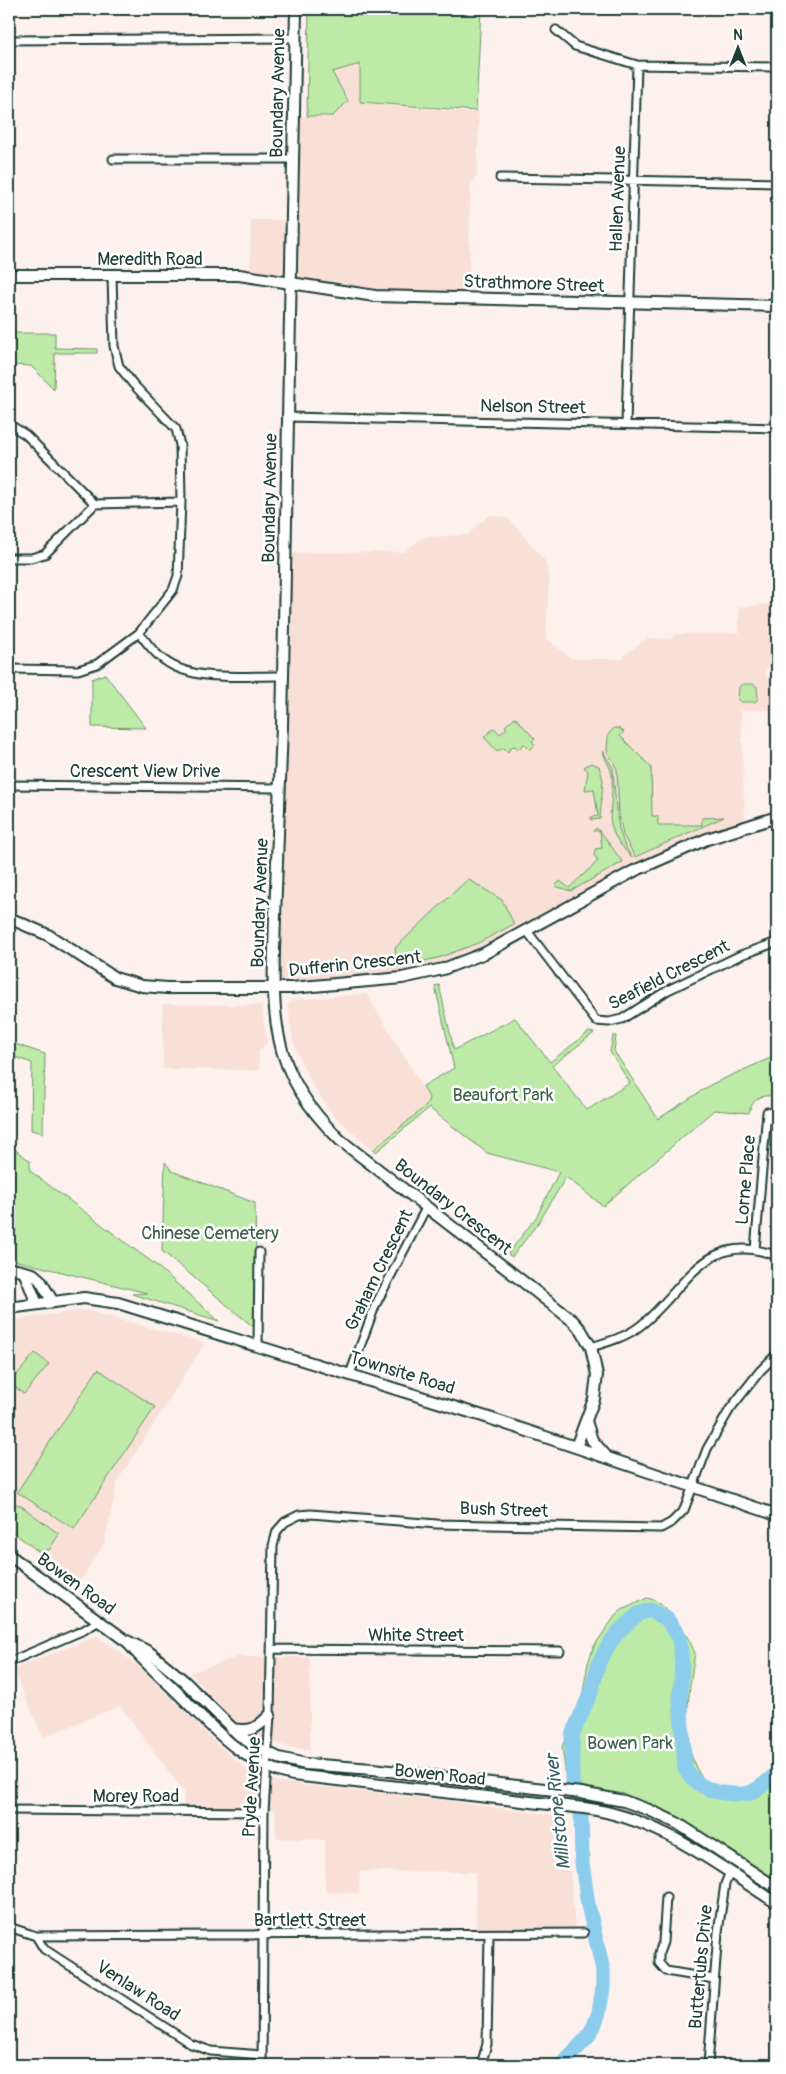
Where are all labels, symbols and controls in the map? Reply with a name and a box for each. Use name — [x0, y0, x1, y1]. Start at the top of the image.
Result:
north arrow — [714, 22, 764, 72]
text: N — [733, 27, 743, 44]
street label: Boundary Avenue — [265, 28, 291, 158]
street label: Hallen Avenue — [605, 145, 631, 253]
street label: Meredith Road — [97, 248, 203, 271]
street label: Strathmore Street — [463, 270, 606, 298]
street label: Nelson Street — [480, 395, 587, 419]
street label: Boundary Avenue — [257, 433, 283, 563]
street label: Crescent View Drive — [70, 760, 220, 783]
street label: Boundary Avenue — [246, 838, 274, 968]
street label: Seafield Crescent — [604, 934, 734, 1015]
street label: Dufferin Crescent — [288, 946, 423, 982]
park label: Beaufort Park — [452, 1084, 554, 1107]
street label: Lorne Place — [731, 1134, 761, 1226]
street label: Boundary Crescent — [389, 1154, 517, 1261]
street label: Graham Crescent — [340, 1205, 419, 1335]
park label: Chinese Cemetery — [141, 1222, 279, 1245]
street label: Townsite Road — [346, 1346, 458, 1400]
street label: Bush Street — [459, 1497, 549, 1523]
street label: Bowen Road — [32, 1548, 120, 1620]
street label: White Street — [368, 1624, 465, 1647]
park label: Bowen Park — [587, 1732, 673, 1755]
street label: Pryde Avenue — [238, 1736, 266, 1838]
water label: Millstone River — [540, 1751, 576, 1871]
street label: Bowen Road — [393, 1759, 487, 1791]
street label: Morey Road — [93, 1785, 179, 1808]
street label: Buttertubs Drive — [684, 1904, 718, 2030]
street label: Bartlett Street — [254, 1909, 367, 1932]
street label: Venlaw Road — [92, 1955, 184, 2027]

